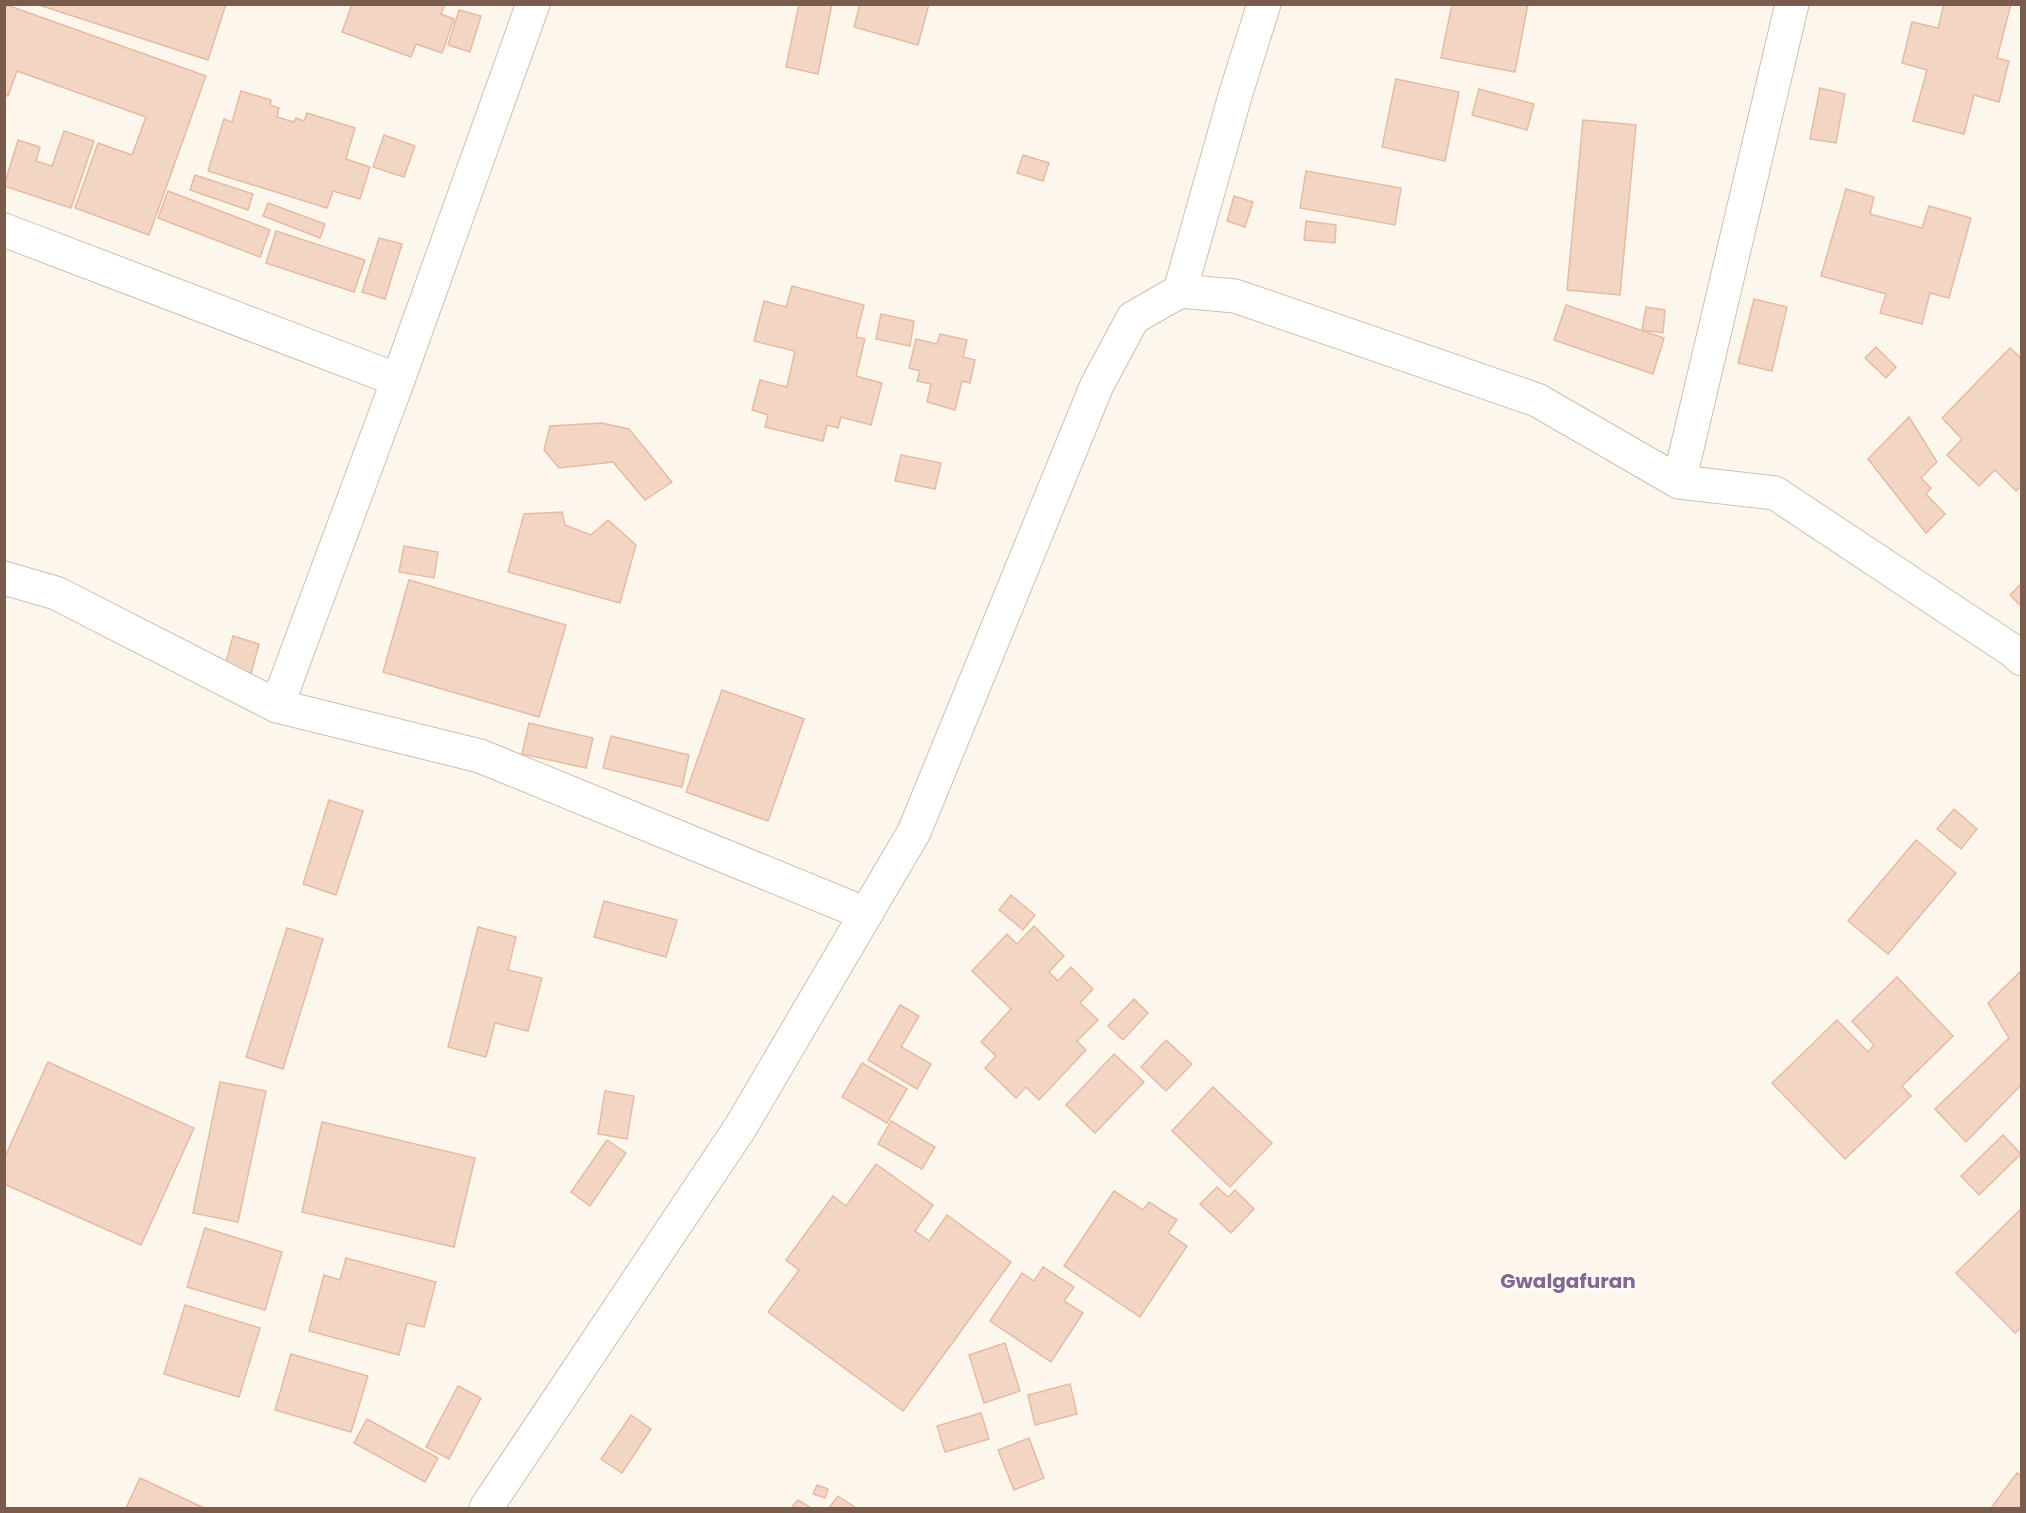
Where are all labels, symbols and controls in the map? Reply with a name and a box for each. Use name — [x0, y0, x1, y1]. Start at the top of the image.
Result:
district label: Gwalgafuran — [1500, 1267, 1636, 1295]

